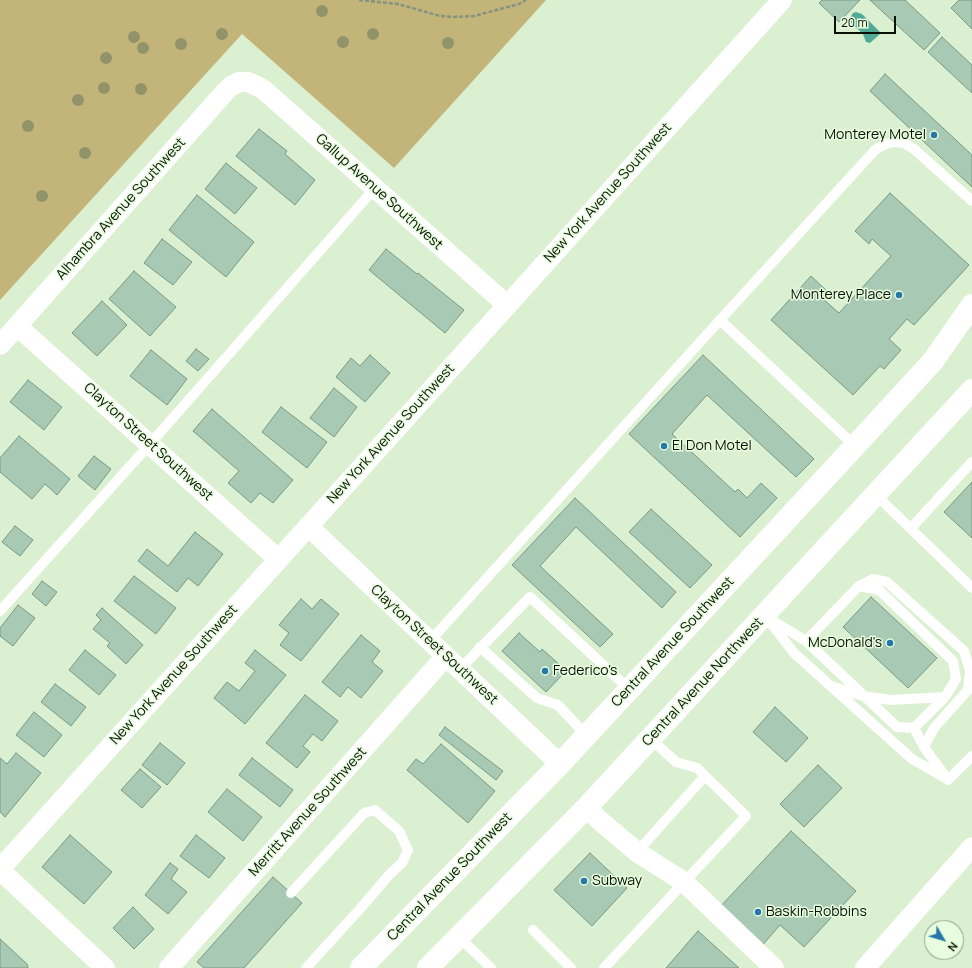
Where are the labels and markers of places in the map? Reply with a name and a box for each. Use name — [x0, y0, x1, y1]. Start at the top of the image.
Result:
place label: Monterey Motel — [824, 127, 926, 143]
marker: Monterey Motel — [929, 130, 939, 140]
place label: Monterey Place — [791, 287, 891, 303]
marker: Monterey Place — [894, 290, 904, 300]
place label: El Don Motel — [672, 438, 752, 454]
marker: El Don Motel — [659, 441, 669, 451]
place label: McDonald's — [808, 635, 882, 651]
marker: McDonald's — [885, 638, 895, 648]
place label: Federico's — [553, 663, 617, 679]
marker: Federico's — [540, 666, 550, 676]
place label: Subway — [592, 873, 642, 889]
marker: Subway — [579, 876, 589, 886]
place label: Baskin-Robbins — [766, 904, 867, 920]
marker: Baskin-Robbins — [753, 907, 763, 917]

